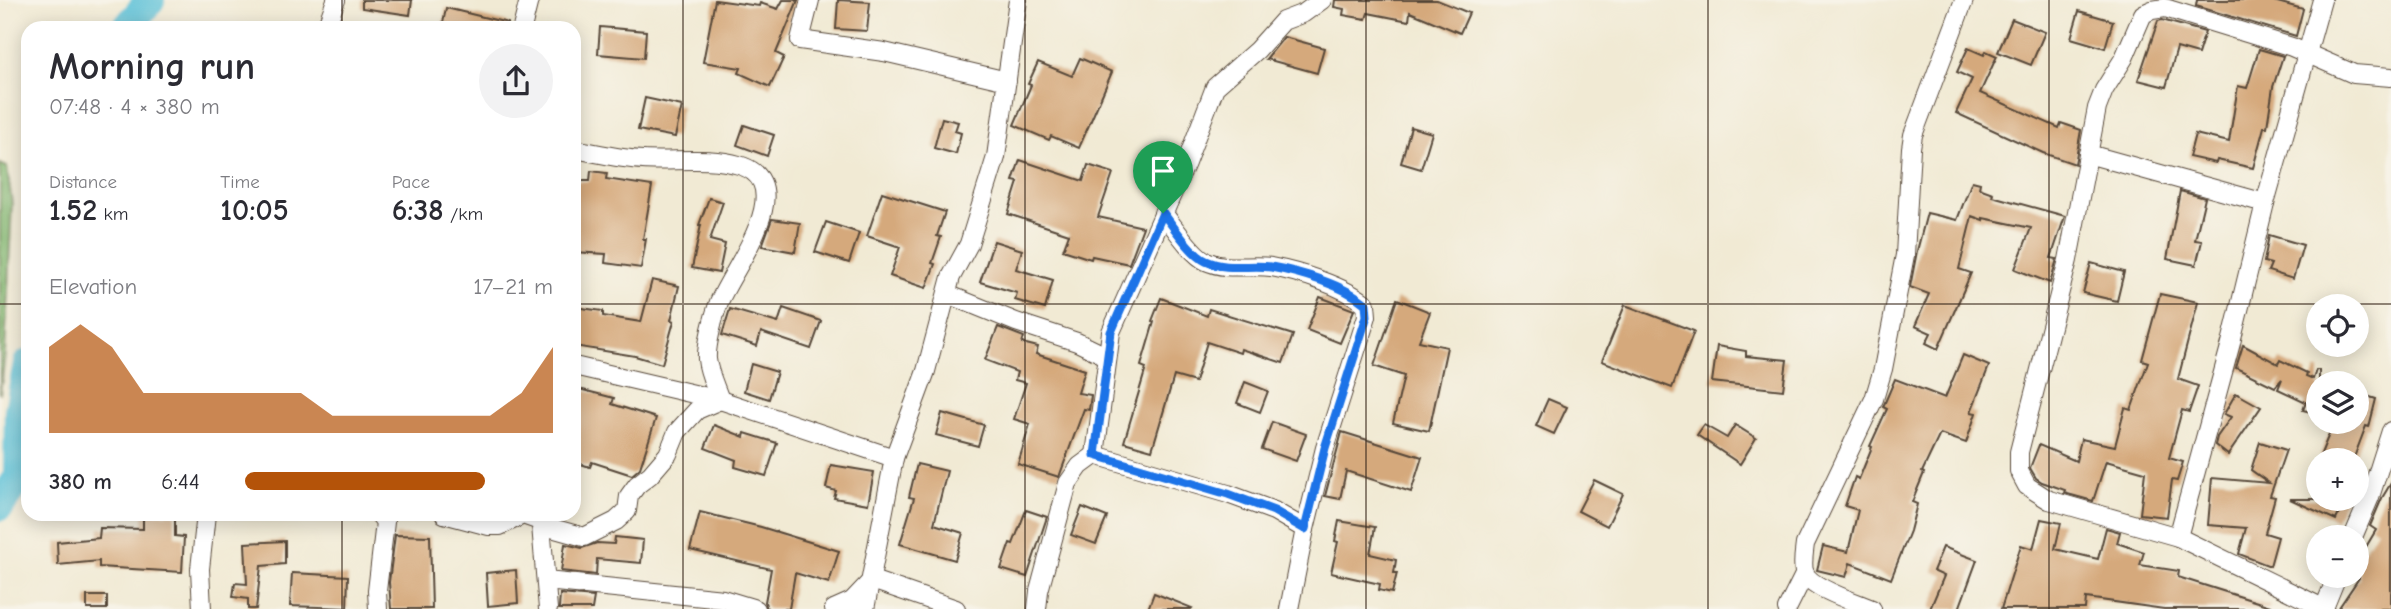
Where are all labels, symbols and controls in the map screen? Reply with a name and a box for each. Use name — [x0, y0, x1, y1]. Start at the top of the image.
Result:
button: share — [479, 44, 553, 118]
text: Morning run — [49, 45, 255, 89]
text: 07:48 · 4 × 380 m — [49, 93, 220, 120]
pin — [1133, 141, 1193, 213]
icon: arrive — [1144, 152, 1182, 190]
text: Distance — [49, 171, 117, 193]
text: Time — [220, 171, 260, 193]
text: Pace — [392, 171, 430, 193]
text: 1.52 — [49, 193, 97, 228]
text: 10:05 — [220, 193, 289, 228]
text: 6:38 — [392, 193, 444, 228]
text: km — [97, 203, 128, 225]
text: /km — [444, 203, 483, 225]
text: Elevation — [49, 273, 137, 300]
text: 17–21 m — [473, 273, 553, 300]
map controls — [2306, 294, 2369, 588]
button: locate — [2306, 294, 2369, 357]
button: layers — [2306, 371, 2369, 434]
button: + — [2306, 448, 2369, 511]
text: 380 m — [49, 468, 112, 495]
text: 6:44 — [161, 468, 200, 495]
button: − — [2306, 525, 2369, 588]

